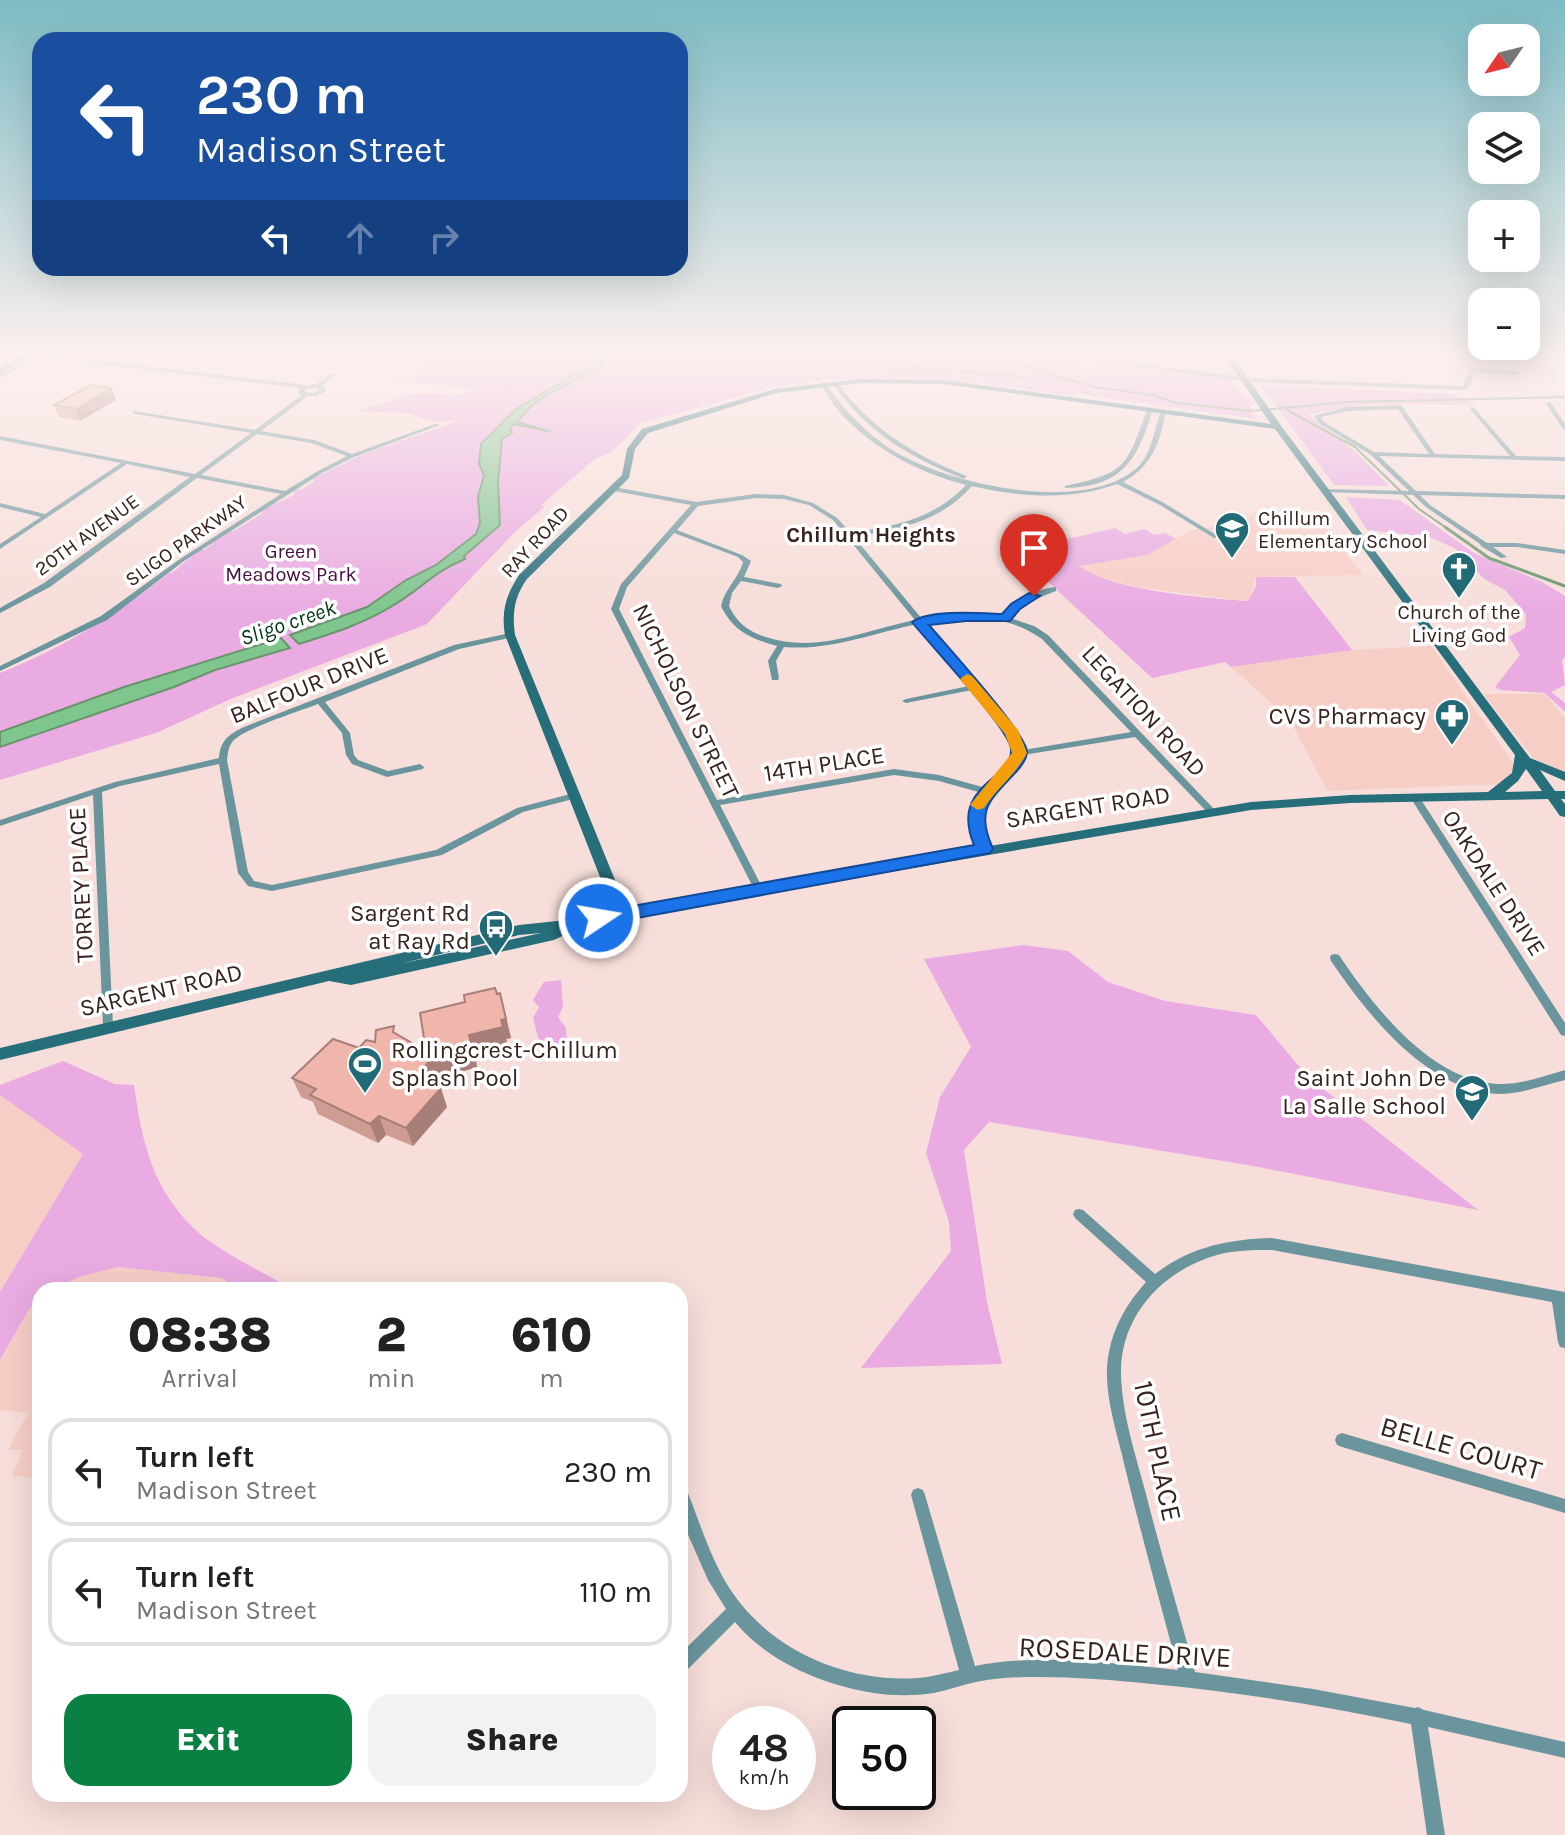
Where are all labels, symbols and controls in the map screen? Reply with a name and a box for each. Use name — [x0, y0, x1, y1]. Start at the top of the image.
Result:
north arrow — [1468, 24, 1540, 96]
map controls — [1468, 24, 1540, 360]
text: 230 m — [196, 62, 367, 127]
icon: left — [64, 64, 168, 168]
button: layers — [1468, 112, 1540, 184]
text: Madison Street — [196, 129, 446, 171]
button: + — [1468, 200, 1540, 272]
icon: left — [254, 216, 298, 260]
icon: ahead — [338, 216, 382, 260]
icon: right — [422, 216, 466, 260]
button: − — [1468, 288, 1540, 360]
street label: 20TH AVENUE — [30, 490, 144, 580]
street label: SLIGO PARKWAY — [121, 491, 251, 591]
street label: RAY ROAD — [496, 502, 574, 582]
place label: Chillum Elementary School — [1258, 507, 1428, 553]
school or university icon: Chillum Elementary School — [1213, 510, 1251, 560]
pin — [1000, 514, 1068, 596]
district label: Chillum Heights — [786, 522, 956, 548]
icon: arrive — [1012, 526, 1056, 570]
park label: Green Meadows Park — [225, 540, 357, 586]
church icon: Church of the Living God — [1440, 550, 1478, 600]
water label: Sligo creek — [237, 594, 340, 651]
street label: NICHOLSON STREET — [627, 599, 745, 803]
place label: Church of the Living God — [1397, 601, 1521, 647]
street label: BALFOUR DRIVE — [226, 640, 392, 730]
street label: LEGATION ROAD — [1076, 640, 1212, 782]
pharmacy icon: CVS Pharmacy — [1433, 697, 1471, 747]
place label: CVS Pharmacy — [1269, 702, 1426, 730]
street label: 14TH PLACE — [762, 741, 886, 787]
street label: SARGENT ROAD — [1004, 780, 1172, 834]
street label: OAKDALE DRIVE — [1436, 805, 1552, 961]
street label: TORREY PLACE — [63, 806, 99, 964]
position arrow — [557, 876, 641, 960]
place label: Sargent Rd at Ray Rd — [350, 899, 470, 955]
bus stop icon: Sargent Rd at Ray Rd — [477, 908, 515, 958]
street label: SARGENT ROAD — [77, 958, 245, 1022]
place label: Rollingcrest-Chillum Splash Pool — [391, 1036, 618, 1092]
sports icon: Rollingcrest-Chillum Splash Pool — [346, 1045, 384, 1095]
place label: Saint John De La Salle School — [1282, 1064, 1446, 1120]
school or university icon: Saint John De La Salle School — [1453, 1073, 1491, 1123]
text: 08:38 — [128, 1307, 272, 1363]
text: 2 — [376, 1307, 406, 1363]
text: 610 — [511, 1307, 592, 1363]
text: Arrival — [162, 1363, 238, 1394]
text: min — [367, 1363, 415, 1394]
text: m — [539, 1363, 564, 1394]
street label: 10TH PLACE — [1127, 1378, 1189, 1524]
street label: BELLE COURT — [1376, 1409, 1546, 1487]
text: Turn left — [136, 1439, 254, 1475]
icon: left — [68, 1450, 112, 1494]
text: 230 m — [564, 1454, 652, 1490]
text: Madison Street — [136, 1475, 317, 1506]
text: Turn left — [136, 1559, 254, 1595]
icon: left — [68, 1570, 112, 1614]
text: 110 m — [579, 1574, 652, 1610]
text: Madison Street — [136, 1595, 317, 1626]
street label: ROSEDALE DRIVE — [1018, 1630, 1232, 1674]
button: Exit — [64, 1694, 352, 1786]
button: Share — [368, 1694, 656, 1786]
speed limit sign: 50 — [832, 1706, 936, 1810]
text: 48 — [739, 1724, 789, 1771]
text: km/h — [739, 1766, 789, 1789]

